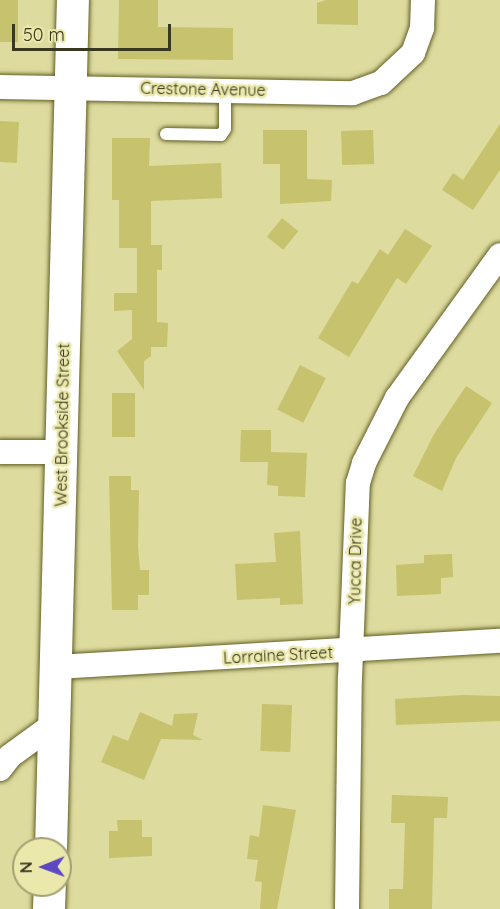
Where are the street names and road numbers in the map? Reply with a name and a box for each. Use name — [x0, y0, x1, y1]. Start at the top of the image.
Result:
street label: Crestone Avenue — [140, 78, 266, 100]
street label: West Brookside Street — [51, 343, 73, 507]
street label: Yucca Drive — [345, 517, 365, 605]
street label: Lorraine Street — [223, 643, 333, 667]

